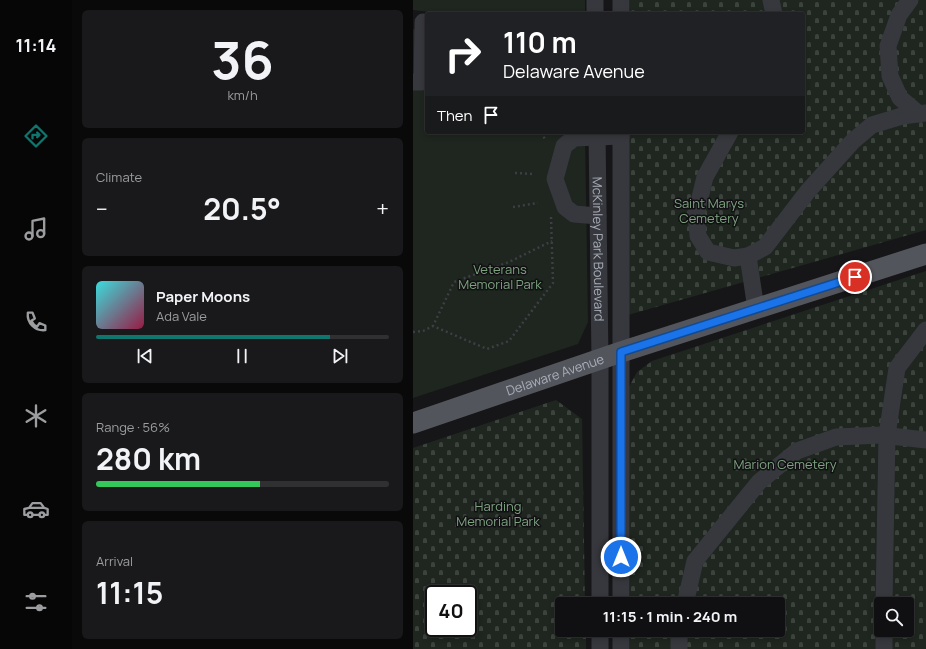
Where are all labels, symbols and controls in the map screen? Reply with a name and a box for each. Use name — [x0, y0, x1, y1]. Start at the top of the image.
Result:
text: 110 m — [503, 23, 577, 61]
text: 36 — [211, 24, 274, 95]
icon: right — [437, 28, 489, 80]
text: 11:14 — [16, 33, 56, 57]
text: Delaware Avenue — [503, 59, 645, 83]
text: km/h — [227, 86, 258, 104]
icon: arrive — [480, 104, 502, 126]
text: Then — [437, 105, 472, 126]
icon: directions — [22, 122, 50, 150]
text: Climate — [96, 168, 142, 186]
street label: McKinley Park Boulevard — [589, 177, 608, 321]
text: 20.5° — [203, 188, 281, 229]
text: − — [96, 194, 108, 224]
text: + — [376, 194, 389, 224]
park label: Saint Marys Cemetery — [674, 194, 744, 227]
icon: music — [22, 215, 50, 243]
park label: Veterans Memorial Park — [458, 260, 542, 293]
pin — [838, 260, 872, 294]
icon: arrive — [844, 266, 866, 288]
text: Paper Moons — [156, 286, 250, 307]
text: Ada Vale — [156, 307, 207, 325]
icon: phone — [22, 308, 50, 336]
icon: previous — [134, 345, 156, 367]
icon: pause — [231, 345, 253, 367]
icon: next — [329, 345, 351, 367]
street label: Delaware Avenue — [504, 349, 607, 400]
icon: climate — [22, 402, 50, 430]
text: Range · 56% — [96, 418, 170, 436]
text: 280 km — [96, 438, 201, 479]
park label: Marion Cemetery — [733, 455, 837, 473]
icon: car — [22, 495, 50, 523]
park label: Harding Memorial Park — [456, 497, 540, 530]
position arrow — [600, 536, 642, 578]
text: Arrival — [96, 552, 133, 570]
text: 11:15 — [96, 572, 163, 613]
speed limit sign: 40 — [425, 585, 477, 637]
icon: filters — [22, 588, 50, 616]
map controls — [874, 597, 914, 637]
button: search — [874, 597, 914, 637]
text: 11:15 · 1 min · 240 m — [603, 606, 737, 627]

